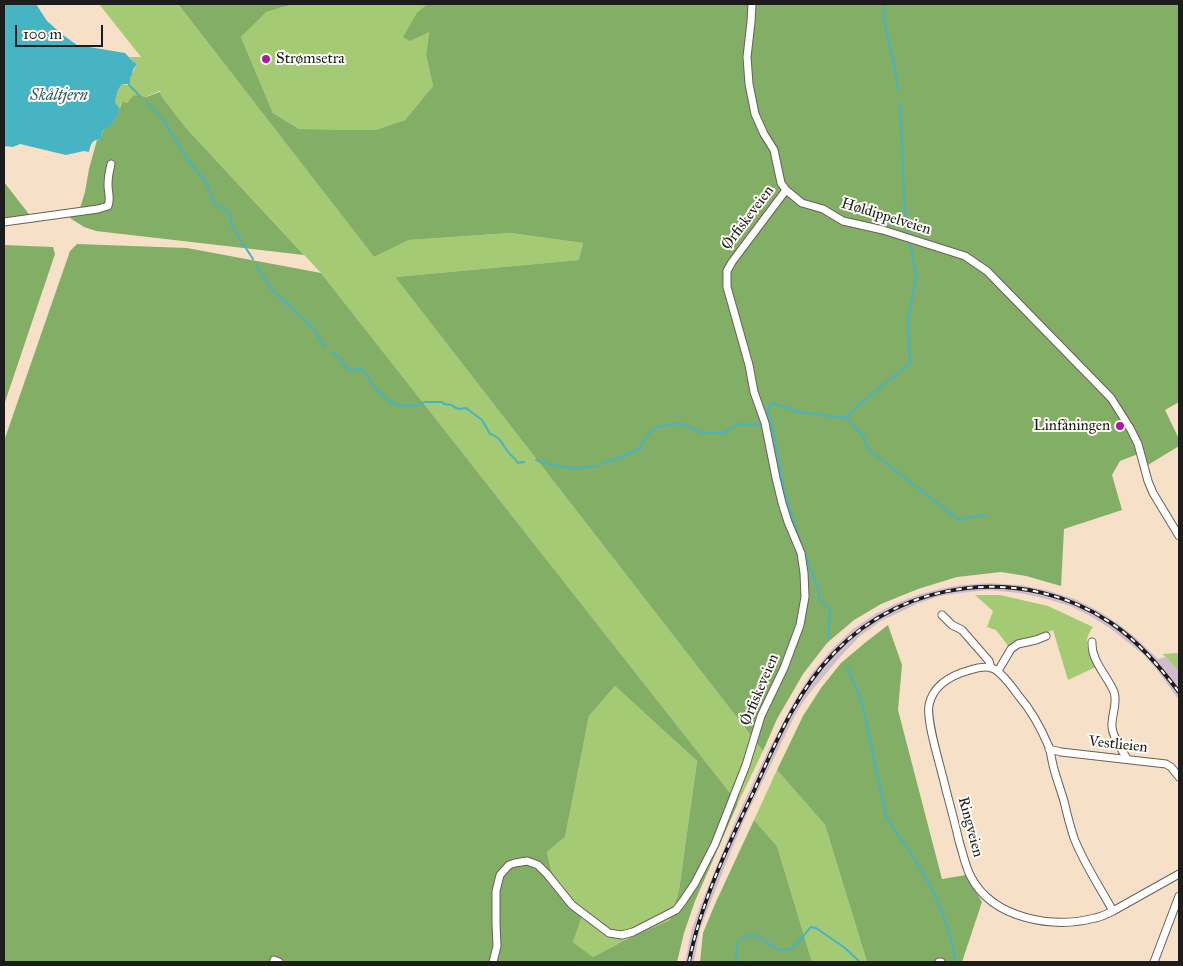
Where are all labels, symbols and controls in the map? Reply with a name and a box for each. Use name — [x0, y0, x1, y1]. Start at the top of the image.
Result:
scale bar — [18, 15, 105, 47]
text: 100 m — [23, 25, 62, 43]
place label: Strømsetra — [276, 50, 345, 68]
marker: Strømsetra — [260, 53, 272, 65]
water label: Skåltjern — [30, 86, 88, 106]
street label: Ørfiskeveien — [718, 182, 778, 254]
street label: Høldippelveien — [839, 195, 933, 239]
place label: Linfåningen — [1034, 417, 1110, 435]
marker: Linfåningen — [1114, 420, 1126, 432]
street label: Ørfiskeveien — [737, 652, 783, 728]
street label: Vestlieien — [1088, 733, 1148, 757]
street label: Ringveien — [953, 795, 987, 859]

